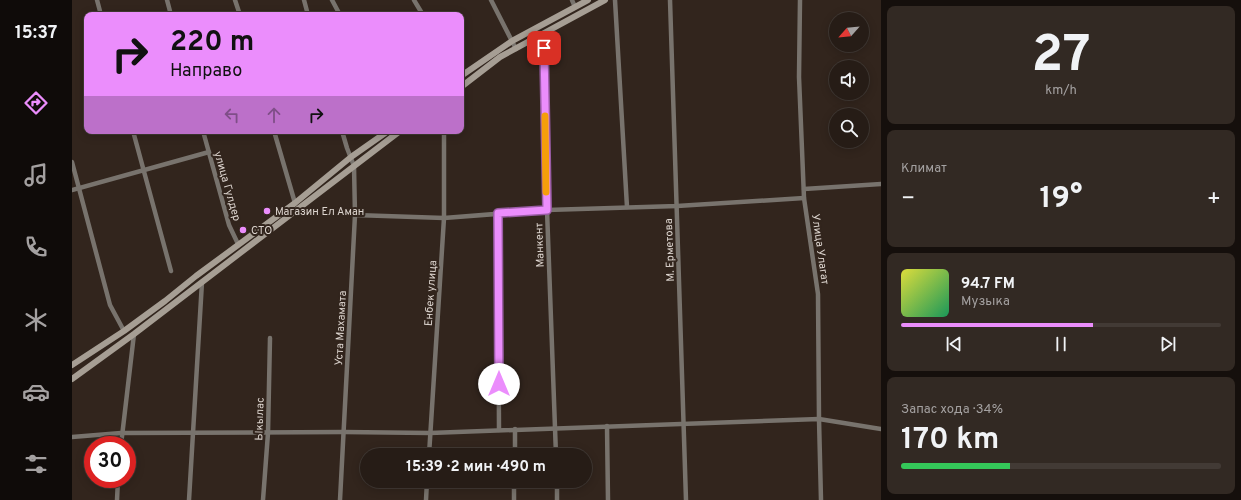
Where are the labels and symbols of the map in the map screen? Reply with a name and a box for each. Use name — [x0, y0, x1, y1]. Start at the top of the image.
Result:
north arrow — [829, 12, 869, 52]
pin — [527, 31, 561, 65]
street label: улица Гулдер — [210, 150, 244, 223]
place label: Магазин Ел Аман — [275, 205, 364, 219]
marker: Магазин Ел Аман — [262, 206, 272, 216]
street label: Улица Улагат — [808, 213, 832, 285]
street label: М. Ерметова — [662, 218, 678, 282]
street label: Манкент — [532, 222, 548, 268]
place label: СТО — [251, 224, 272, 238]
marker: СТО — [238, 225, 248, 235]
street label: Енбек улица — [422, 259, 440, 326]
street label: Уста Махамата — [332, 290, 350, 366]
position arrow — [478, 363, 520, 405]
street label: Ыкылас — [252, 397, 268, 441]
speed limit sign: 30 — [84, 436, 136, 488]

